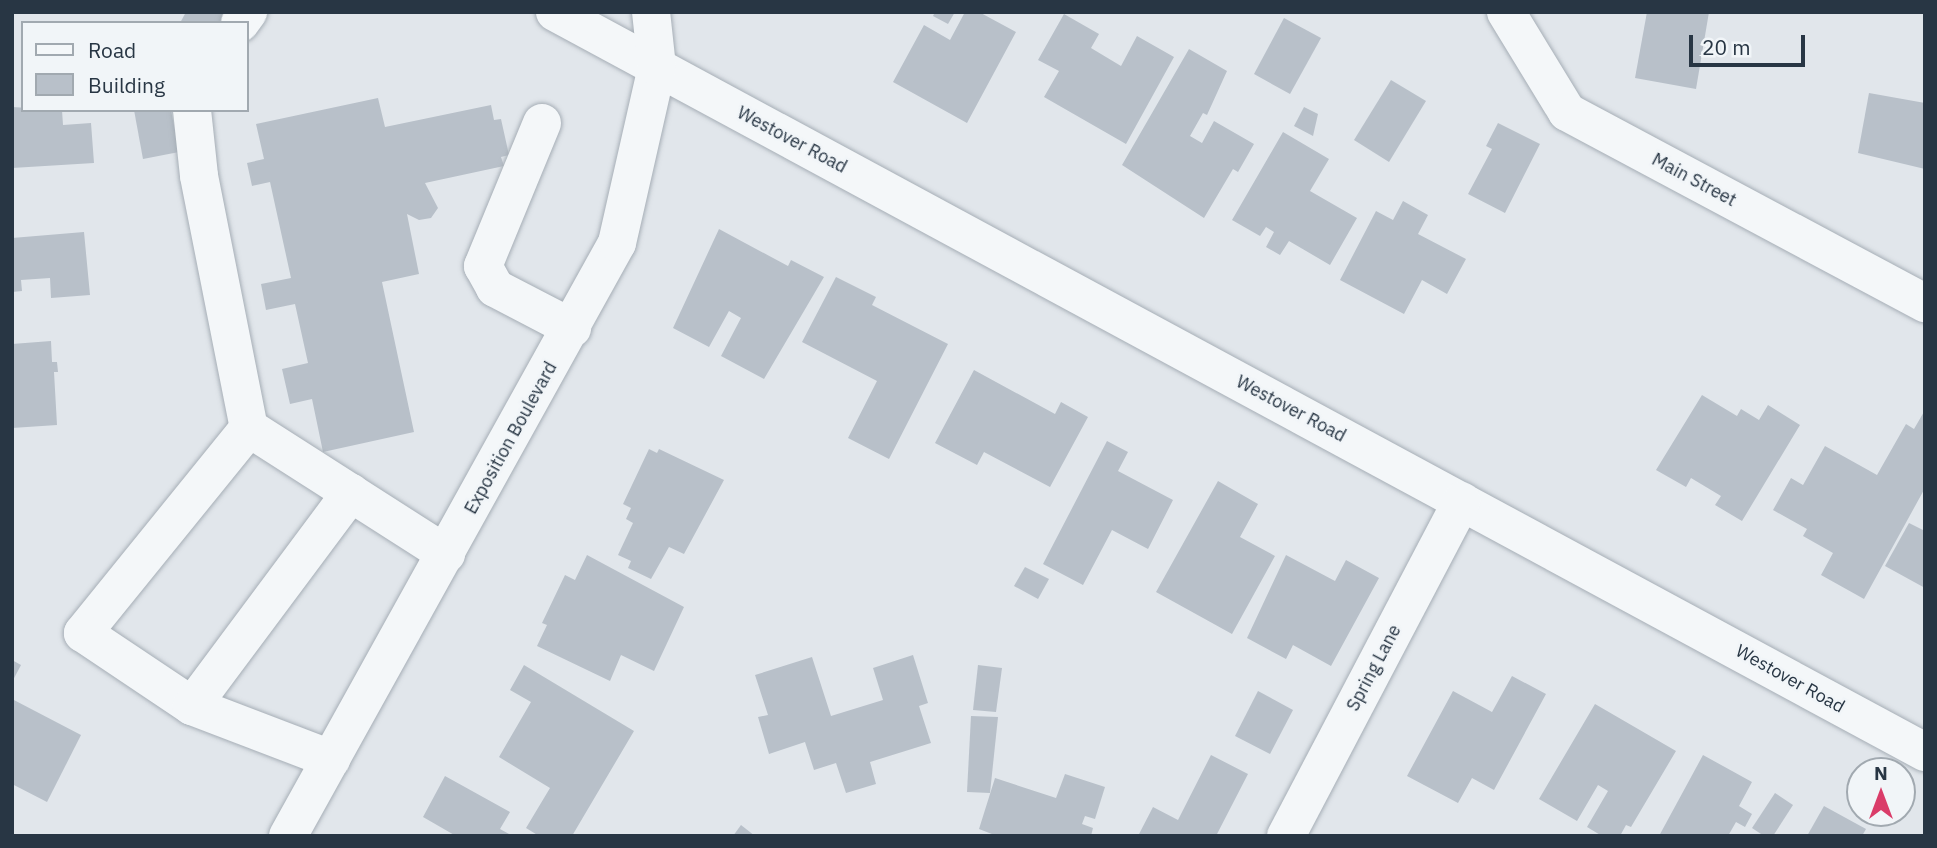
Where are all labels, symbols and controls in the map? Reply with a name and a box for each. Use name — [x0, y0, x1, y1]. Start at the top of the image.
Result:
legend — [21, 21, 248, 112]
scale bar — [1692, 21, 1808, 65]
text: 20 m — [1702, 33, 1751, 61]
text: Road — [88, 36, 136, 64]
text: Building — [88, 71, 165, 99]
street label: Westover Road — [733, 102, 851, 178]
street label: Main Street — [1648, 149, 1740, 211]
street label: Exposition Boulevard — [460, 358, 562, 518]
street label: Westover Road — [1232, 371, 1350, 447]
street label: Spring Lane — [1342, 621, 1406, 715]
street label: Westover Road — [1732, 640, 1848, 718]
north arrow — [1846, 757, 1916, 827]
text: N — [1874, 761, 1888, 785]

